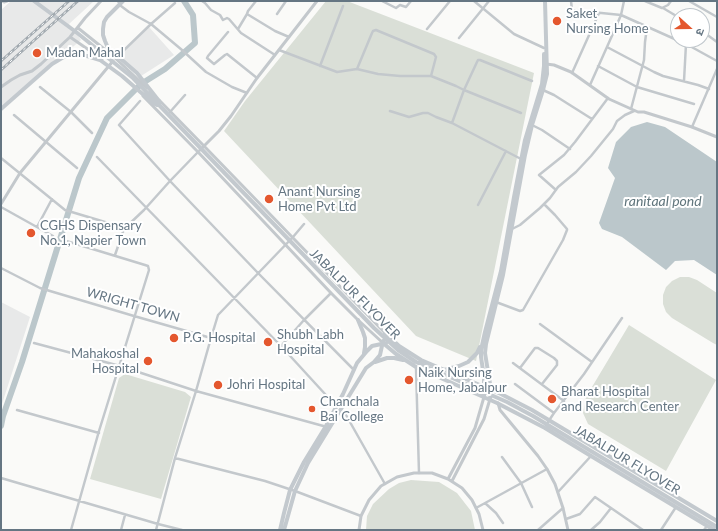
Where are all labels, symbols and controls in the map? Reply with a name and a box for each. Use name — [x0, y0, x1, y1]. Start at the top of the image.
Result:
place label: Saket Nursing Home — [566, 6, 648, 37]
north arrow — [670, 8, 710, 48]
marker: Saket Nursing Home — [551, 15, 563, 27]
text: उ — [694, 27, 708, 37]
place label: Madan Mahal — [46, 45, 124, 61]
marker: Madan Mahal — [31, 47, 43, 59]
place label: Anant Nursing Home Pvt Ltd — [278, 184, 360, 215]
marker: Anant Nursing Home Pvt Ltd — [263, 193, 275, 205]
water label: ranitaal pond — [624, 193, 702, 209]
place label: CGHS Dispensary No.1, Napier Town — [40, 218, 146, 249]
marker: CGHS Dispensary No.1, Napier Town — [25, 227, 37, 239]
street label: JABALPUR FLYOVER — [306, 245, 404, 343]
street label: WRIGHT TOWN — [84, 284, 182, 326]
place label: Shubh Labh Hospital — [277, 327, 344, 358]
place label: P.G. Hospital — [183, 330, 255, 346]
marker: P.G. Hospital — [168, 332, 180, 344]
marker: Shubh Labh Hospital — [262, 336, 274, 348]
place label: Mahakoshal Hospital — [71, 346, 139, 377]
marker: Mahakoshal Hospital — [142, 355, 154, 367]
place label: Naik Nursing Home, Jabalpur — [418, 365, 507, 396]
marker: Naik Nursing Home, Jabalpur — [403, 374, 415, 386]
place label: Johri Hospital — [227, 377, 305, 393]
marker: Johri Hospital — [212, 379, 224, 391]
place label: Bharat Hospital and Research Center — [561, 384, 679, 415]
marker: Bharat Hospital and Research Center — [546, 393, 558, 405]
place label: Chanchala Bai College — [320, 394, 384, 425]
marker: Chanchala Bai College — [307, 404, 317, 414]
street label: JABALPUR FLYOVER — [571, 422, 683, 498]

